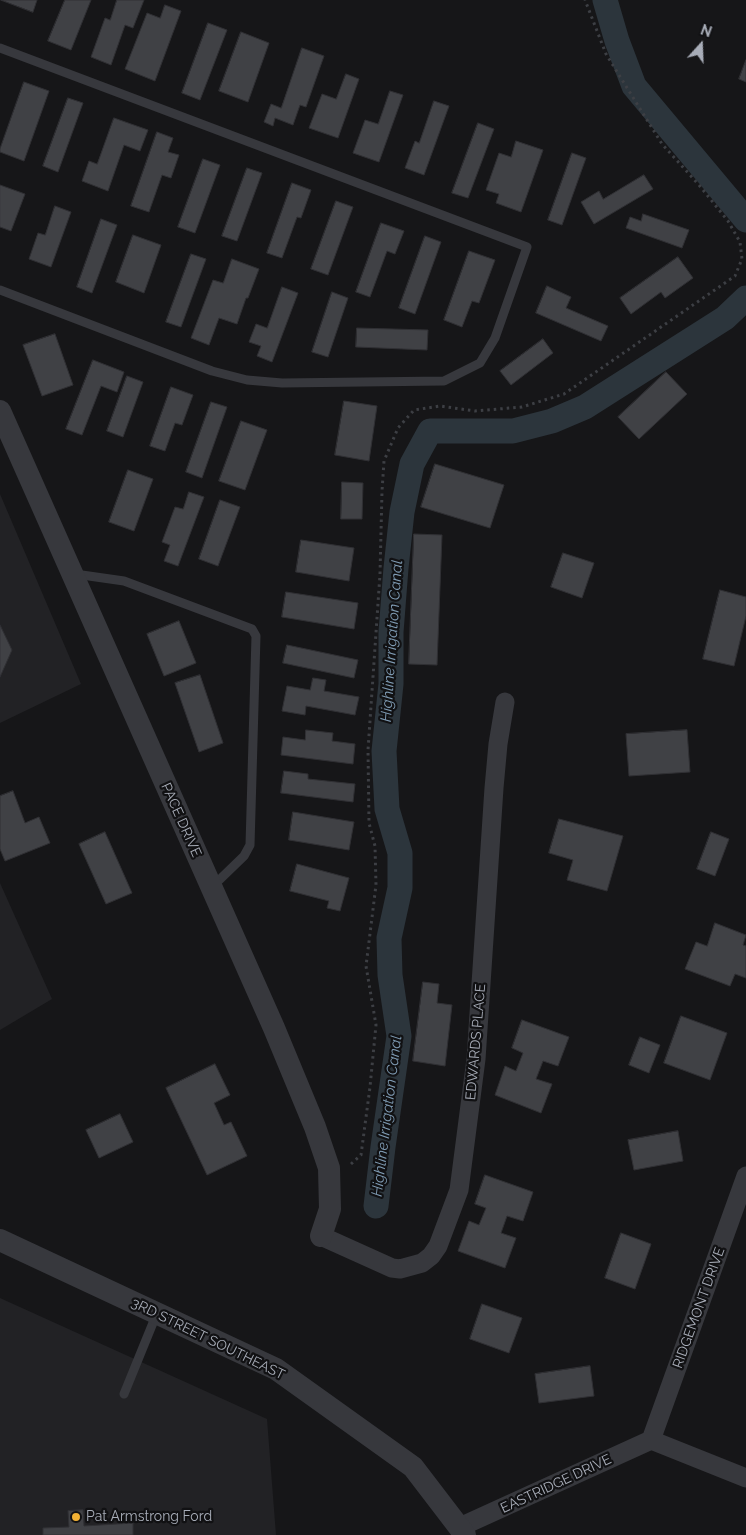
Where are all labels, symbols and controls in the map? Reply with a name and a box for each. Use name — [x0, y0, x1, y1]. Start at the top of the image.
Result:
north arrow — [676, 20, 726, 70]
text: N — [698, 22, 714, 40]
water label: Highline Irrigation Canal — [377, 559, 407, 723]
street label: PACE DRIVE — [157, 780, 205, 860]
street label: EDWARDS PLACE — [463, 983, 489, 1101]
water label: Highline Irrigation Canal — [368, 1034, 406, 1198]
street label: RIDGEMONT DRIVE — [669, 1245, 729, 1371]
street label: 3RD STREET SOUTHEAST — [128, 1294, 288, 1384]
street label: EASTRIDGE DRIVE — [498, 1451, 614, 1517]
place label: Pat Armstrong Ford — [86, 1509, 212, 1525]
marker: Pat Armstrong Ford — [70, 1511, 82, 1523]

